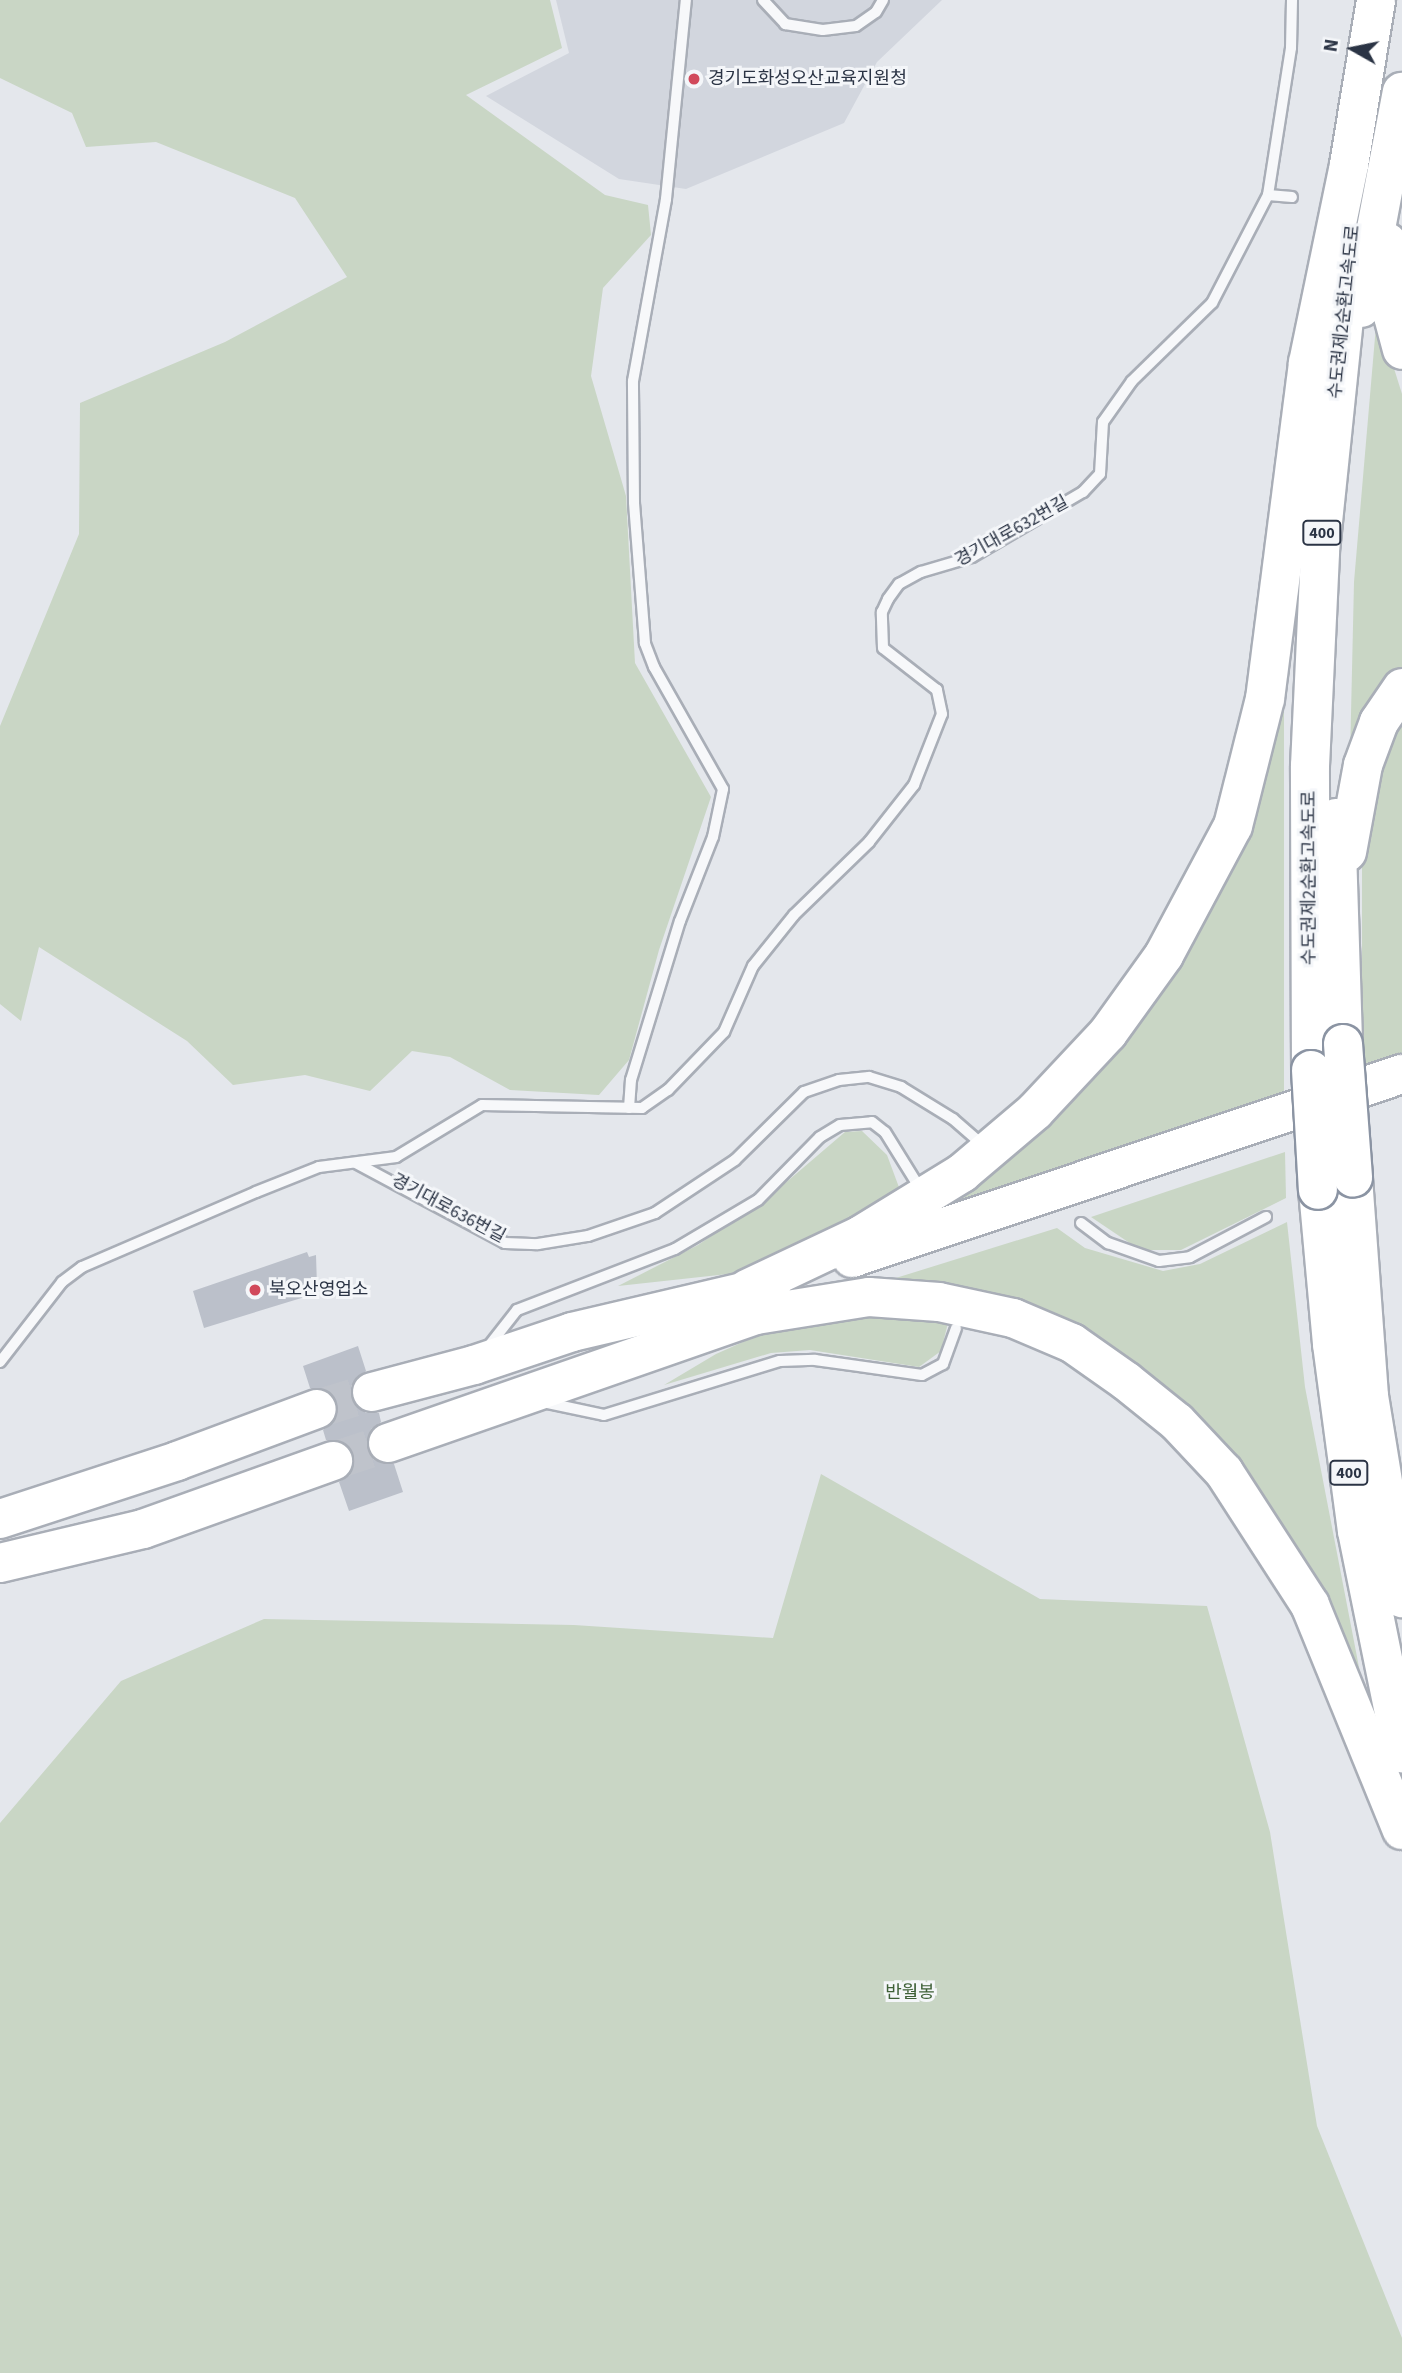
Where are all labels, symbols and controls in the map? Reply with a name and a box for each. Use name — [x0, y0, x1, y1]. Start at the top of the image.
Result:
north arrow — [1318, 14, 1388, 84]
text: N — [1317, 37, 1346, 54]
place label: 경기도화성오산교육지원청 — [708, 68, 907, 90]
marker: 경기도화성오산교육지원청 — [686, 71, 702, 87]
street label: 수도권제2순환고속도로 — [1325, 224, 1365, 400]
street label: 경기대로632번길 — [952, 492, 1072, 572]
road number: 400 — [1301, 520, 1343, 546]
street label: 수도권제2순환고속도로 — [1299, 791, 1321, 965]
street label: 경기대로636번길 — [387, 1170, 509, 1248]
place label: 북오산영업소 — [269, 1279, 368, 1301]
marker: 북오산영업소 — [247, 1282, 263, 1298]
road number: 400 — [1328, 1460, 1370, 1485]
park label: 반월봉 — [885, 1982, 935, 2004]

